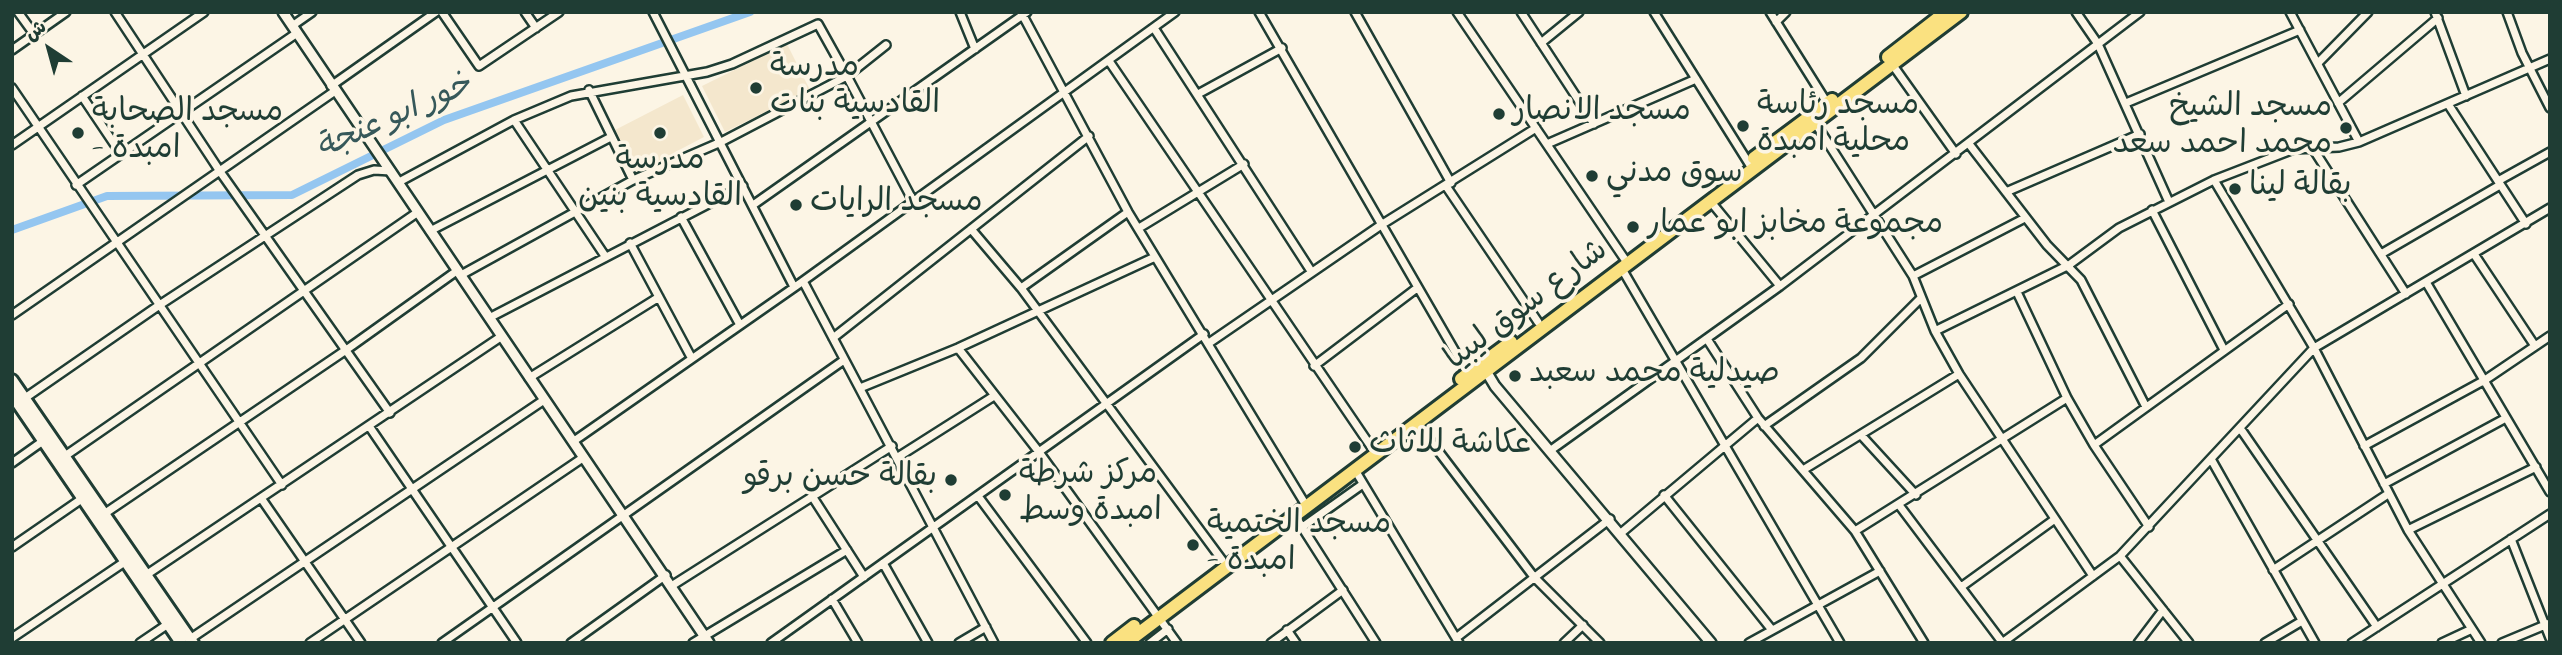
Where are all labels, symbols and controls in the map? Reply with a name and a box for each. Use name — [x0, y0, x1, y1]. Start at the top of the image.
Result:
north arrow — [14, 14, 84, 84]
text: ش — [20, 15, 53, 49]
place label: مدرسة القادسية بنات — [770, 51, 940, 126]
water label: خور ابو عنجة — [311, 67, 479, 171]
marker: مدرسة القادسية بنات — [748, 80, 764, 96]
place label: مسجد رئاسة محلية امبدة — [1757, 89, 1919, 164]
place label: مسجد الشيخ محمد احمد سعد — [2113, 91, 2332, 166]
place label: مسجد الانصار — [1513, 95, 1691, 133]
place label: مسجد الصحابة - امبدة — [92, 96, 283, 171]
marker: مسجد الانصار — [1491, 106, 1507, 122]
marker: مسجد رئاسة محلية امبدة — [1735, 118, 1751, 134]
marker: مسجد الشيخ محمد احمد سعد — [2338, 120, 2354, 136]
marker: مسجد الصحابة - امبدة — [70, 125, 86, 141]
marker: مدرسة القادسية بنين — [652, 125, 668, 141]
place label: مدرسة القادسية بنين — [578, 144, 742, 219]
place label: سوق مدني — [1606, 157, 1743, 195]
marker: سوق مدني — [1584, 168, 1600, 184]
place label: بقالة لينا — [2249, 170, 2352, 208]
marker: بقالة لينا — [2227, 181, 2243, 197]
place label: مسجد الرايات — [810, 186, 983, 224]
marker: مسجد الرايات — [788, 197, 804, 213]
place label: مجموعة مخابز ابو عمار — [1647, 208, 1943, 246]
marker: مجموعة مخابز ابو عمار — [1625, 219, 1641, 235]
street label: شارع سوق ليبيا — [1439, 233, 1617, 381]
place label: صيدلية محمد سعبد — [1529, 357, 1780, 395]
marker: صيدلية محمد سعبد — [1507, 368, 1523, 384]
place label: عكاشة للاثاث — [1369, 428, 1531, 466]
marker: عكاشة للاثاث — [1347, 439, 1363, 455]
place label: مركز شرطة امبدة وسط — [1019, 458, 1162, 533]
place label: بقالة حسن برقو — [743, 461, 937, 499]
marker: بقالة حسن برقو — [943, 472, 959, 488]
marker: مركز شرطة امبدة وسط — [997, 487, 1013, 503]
place label: مسجد الختمية - امبدة — [1207, 508, 1391, 583]
marker: مسجد الختمية - امبدة — [1185, 537, 1201, 553]

